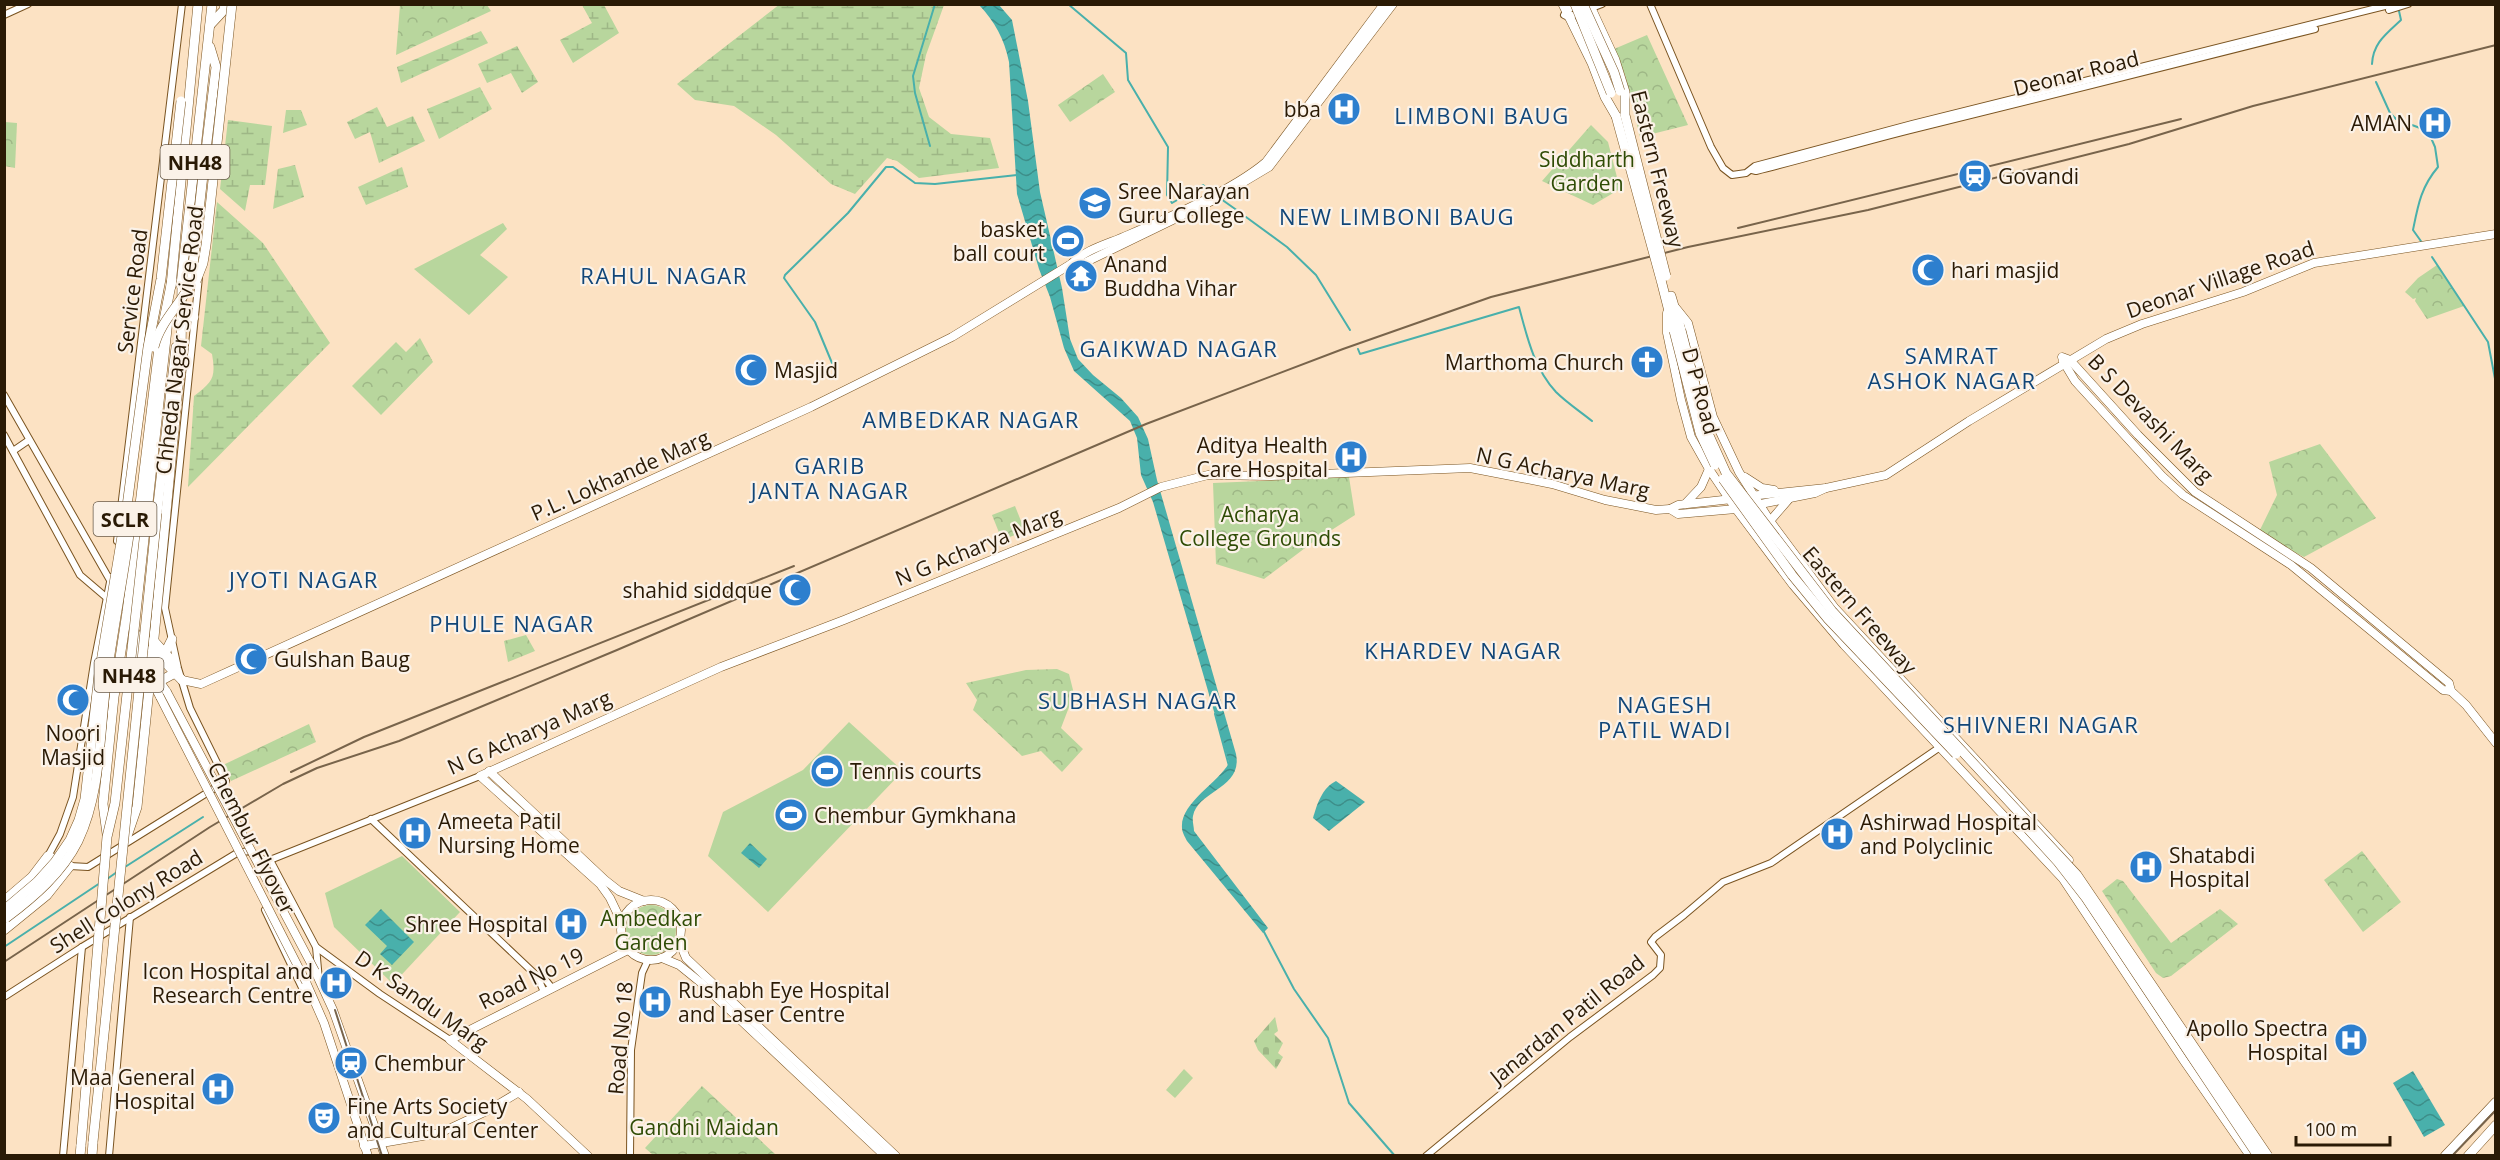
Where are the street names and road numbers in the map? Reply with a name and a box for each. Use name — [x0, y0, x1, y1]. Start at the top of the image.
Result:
street label: Deonar Road — [2010, 44, 2142, 102]
street label: Eastern Freeway — [1625, 87, 1691, 251]
road number: NH48 — [160, 145, 230, 179]
street label: Chheda Nagar Service Road — [149, 204, 209, 476]
street label: Service Road — [110, 227, 154, 355]
street label: Deonar Village Road — [2122, 234, 2318, 324]
street label: D P Road — [1676, 344, 1726, 438]
street label: B S Devashi Marg — [2082, 347, 2220, 489]
street label: P.L. Lokhande Marg — [526, 423, 714, 527]
street label: N G Acharya Marg — [1474, 440, 1652, 504]
street label: N G Acharya Marg — [891, 500, 1065, 592]
road number: SCLR — [94, 502, 156, 536]
street label: Eastern Freeway — [1797, 540, 1924, 680]
road number: NH48 — [94, 658, 164, 692]
street label: N G Acharya Marg — [443, 683, 615, 781]
street label: Chembur Flyover — [202, 757, 303, 919]
street label: Shell Colony Road — [44, 843, 208, 959]
street label: Road No 19 — [474, 941, 588, 1015]
street label: D K Sandu Marg — [350, 944, 494, 1056]
street label: Janardan Patil Road — [1482, 948, 1650, 1091]
street label: Road No 18 — [601, 980, 639, 1096]

